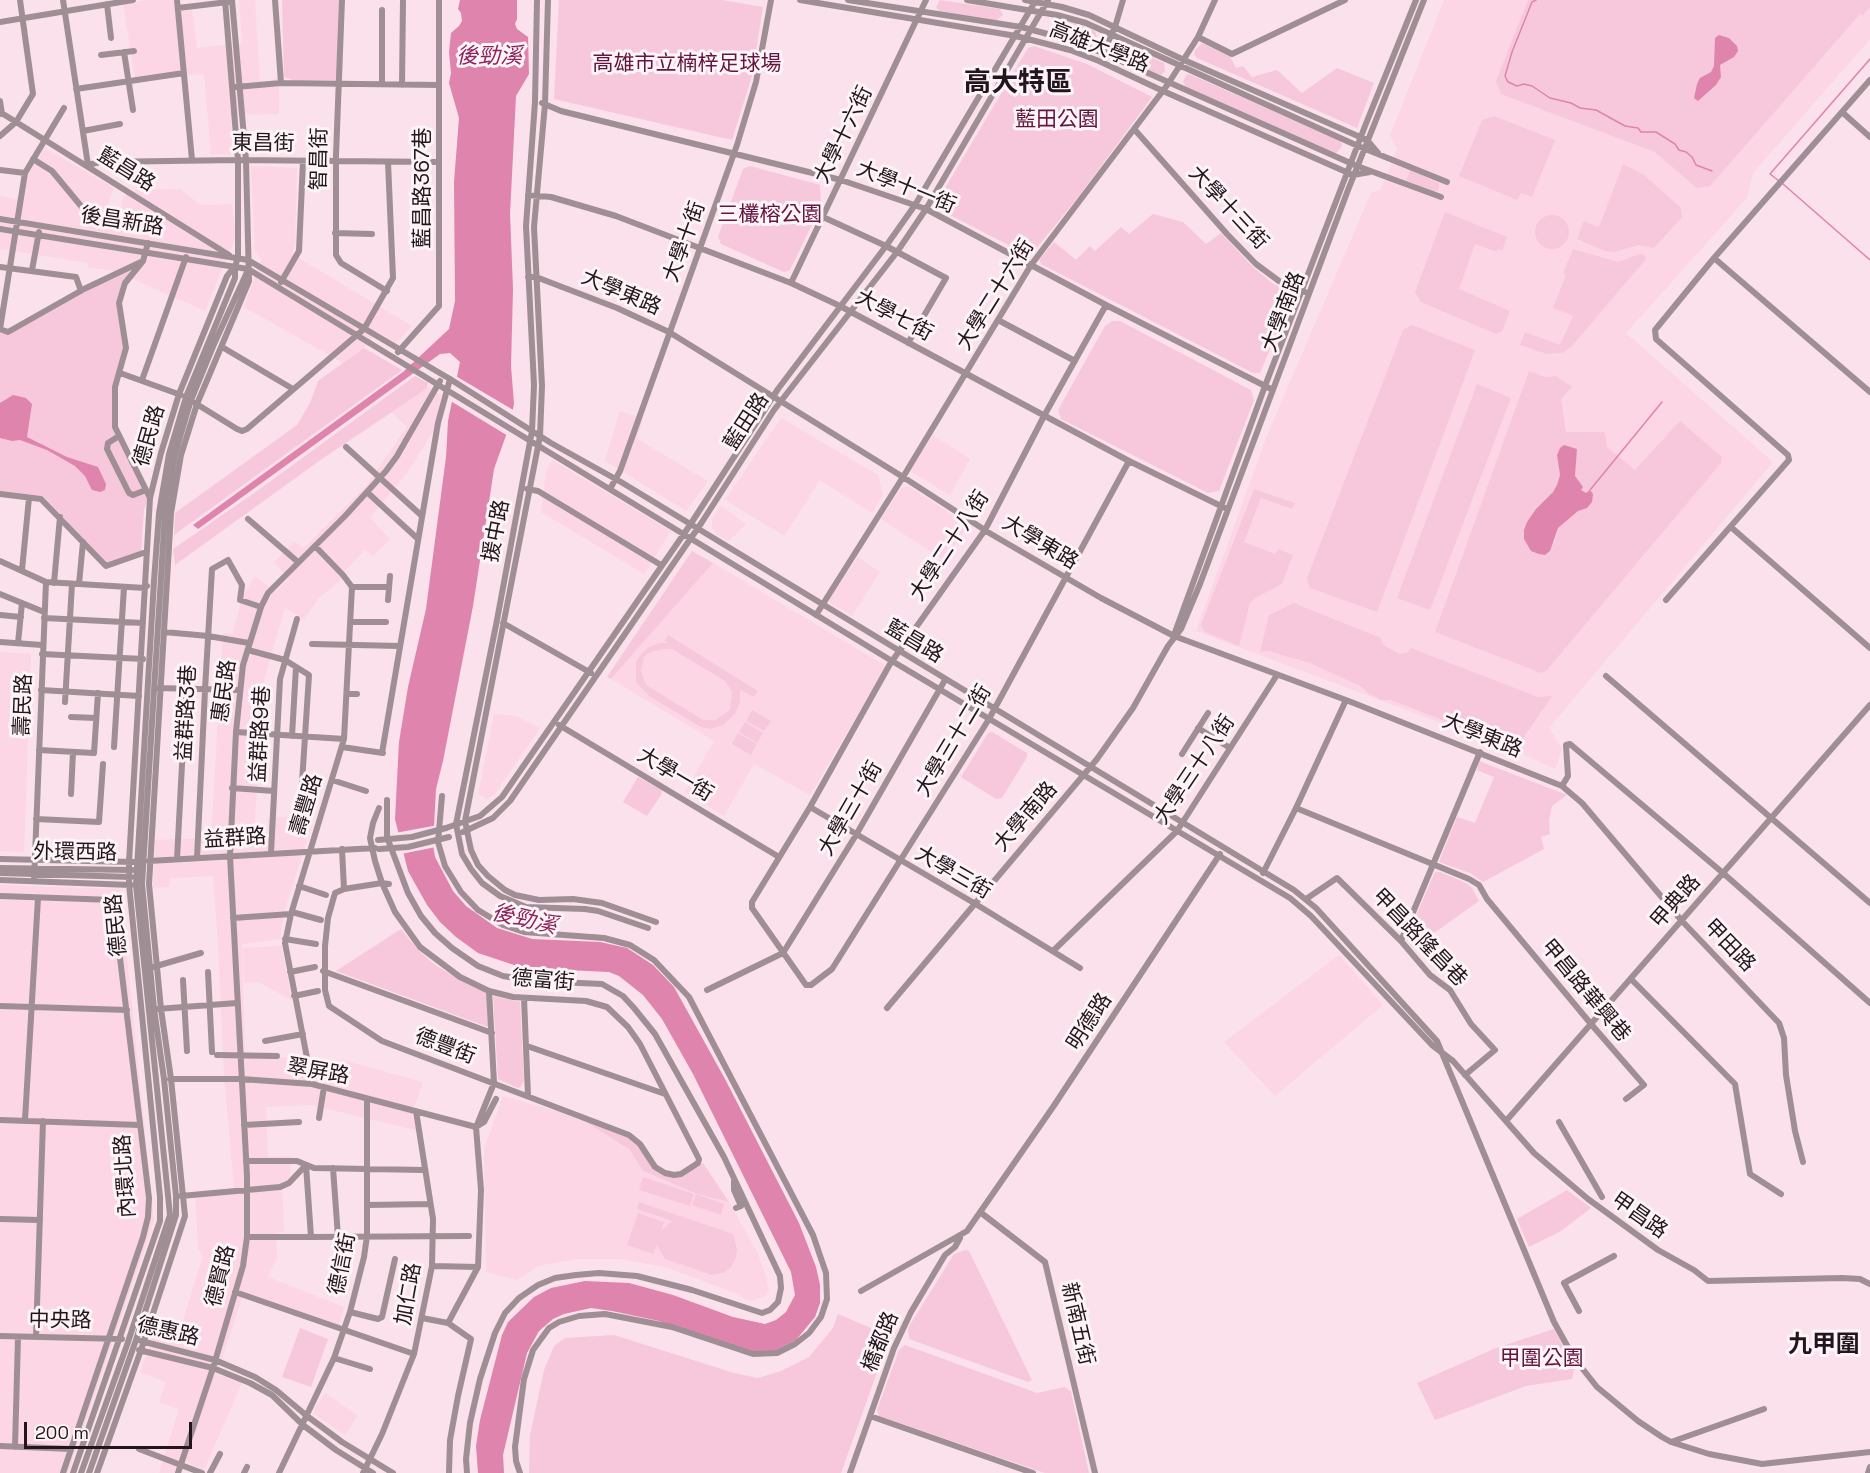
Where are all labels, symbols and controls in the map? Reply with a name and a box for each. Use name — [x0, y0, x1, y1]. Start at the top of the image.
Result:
street label: 高雄大學路 — [1045, 17, 1153, 79]
water label: 後勁溪 — [456, 44, 522, 70]
park label: 高雄市立楠梓足球場 — [593, 51, 781, 77]
district label: 高大特區 — [964, 68, 1072, 100]
street label: 大學十六街 — [810, 82, 878, 188]
park label: 藍田公園 — [1015, 107, 1099, 133]
street label: 智昌街 — [307, 127, 333, 191]
street label: 藍昌路367巷 — [410, 127, 436, 249]
street label: 東昌街 — [231, 131, 295, 157]
street label: 藍昌路 — [93, 143, 159, 197]
street label: 大學十一街 — [853, 157, 959, 219]
street label: 大學十三街 — [1183, 161, 1273, 255]
street label: 大學十街 — [659, 198, 711, 286]
park label: 三欉榕公園 — [718, 202, 822, 228]
street label: 後昌新路 — [79, 203, 165, 241]
street label: 大學二十六街 — [952, 235, 1040, 355]
street label: 大學東路 — [577, 265, 665, 321]
street label: 大學南路 — [1257, 268, 1311, 356]
street label: 大學七街 — [851, 285, 937, 347]
street label: 藍田路 — [719, 389, 775, 455]
street label: 德民路 — [129, 402, 171, 470]
street label: 大學二十八街 — [905, 486, 995, 606]
street label: 援中路 — [479, 498, 515, 564]
street label: 大學東路 — [998, 511, 1082, 575]
street label: 藍昌路 — [881, 615, 947, 669]
street label: 惠民路 — [208, 658, 242, 724]
street label: 益群路3巷 — [172, 664, 202, 762]
street label: 壽民路 — [10, 673, 38, 737]
street label: 大學三十二街 — [911, 681, 997, 801]
street label: 益群路9巷 — [246, 685, 276, 783]
street label: 大學東路 — [1438, 709, 1526, 763]
street label: 大學三十八街 — [1149, 711, 1241, 829]
street label: 大學一街 — [633, 743, 717, 807]
street label: 大學三十街 — [814, 757, 888, 861]
street label: 壽豐路 — [286, 771, 328, 839]
street label: 大學南路 — [989, 777, 1063, 857]
street label: 益群路 — [203, 824, 267, 854]
street label: 外環西路 — [33, 840, 117, 866]
street label: 大學三街 — [910, 841, 996, 905]
street label: 甲典路 — [1646, 870, 1706, 934]
street label: 甲昌路隆昌巷 — [1366, 884, 1472, 992]
street label: 德民路 — [102, 893, 132, 957]
water label: 後勁溪 — [489, 900, 559, 940]
street label: 甲田路 — [1698, 915, 1760, 977]
street label: 甲昌路華興巷 — [1535, 935, 1635, 1047]
street label: 德富街 — [511, 966, 575, 996]
street label: 明德路 — [1062, 989, 1118, 1055]
street label: 德豐街 — [411, 1024, 479, 1070]
street label: 翠屏路 — [285, 1054, 351, 1090]
street label: 內環北路 — [111, 1133, 141, 1219]
street label: 甲昌路 — [1606, 1188, 1672, 1244]
street label: 德信街 — [325, 1231, 361, 1297]
street label: 德賢路 — [201, 1242, 241, 1310]
street label: 加仁路 — [391, 1261, 427, 1327]
street label: 新南五街 — [1055, 1280, 1099, 1368]
street label: 中央路 — [28, 1308, 92, 1334]
street label: 橋都路 — [858, 1308, 904, 1376]
street label: 德惠路 — [134, 1313, 202, 1351]
district label: 九甲圍 — [1788, 1331, 1860, 1359]
park label: 甲圍公園 — [1500, 1346, 1584, 1372]
scale bar — [27, 1410, 195, 1448]
text: 200 m — [35, 1421, 89, 1444]

